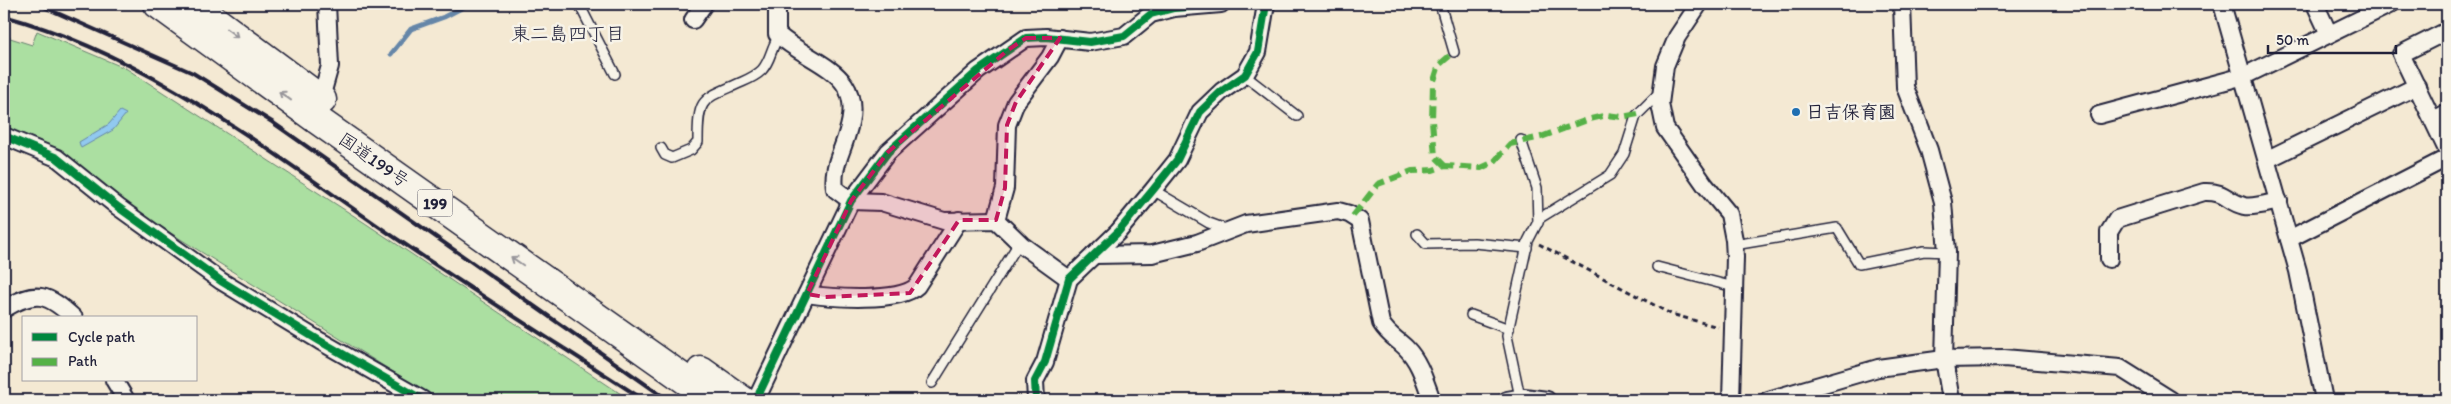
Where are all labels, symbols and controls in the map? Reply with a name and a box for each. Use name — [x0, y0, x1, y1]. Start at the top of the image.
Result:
district label: 東二島四丁目 — [511, 22, 625, 45]
scale bar — [2268, 22, 2396, 54]
one-way arrow — [225, 28, 239, 38]
text: 50 m — [2276, 31, 2309, 49]
one-way arrow — [278, 91, 292, 101]
place label: 日吉保育園 — [1806, 101, 1896, 123]
marker: 日吉保育園 — [1790, 106, 1802, 118]
street label: 国道199号 — [334, 128, 414, 192]
road number: 199 — [418, 190, 452, 217]
one-way arrow — [510, 256, 524, 266]
legend — [22, 316, 198, 382]
text: Cycle path — [68, 328, 135, 346]
text: Path — [68, 352, 97, 370]

